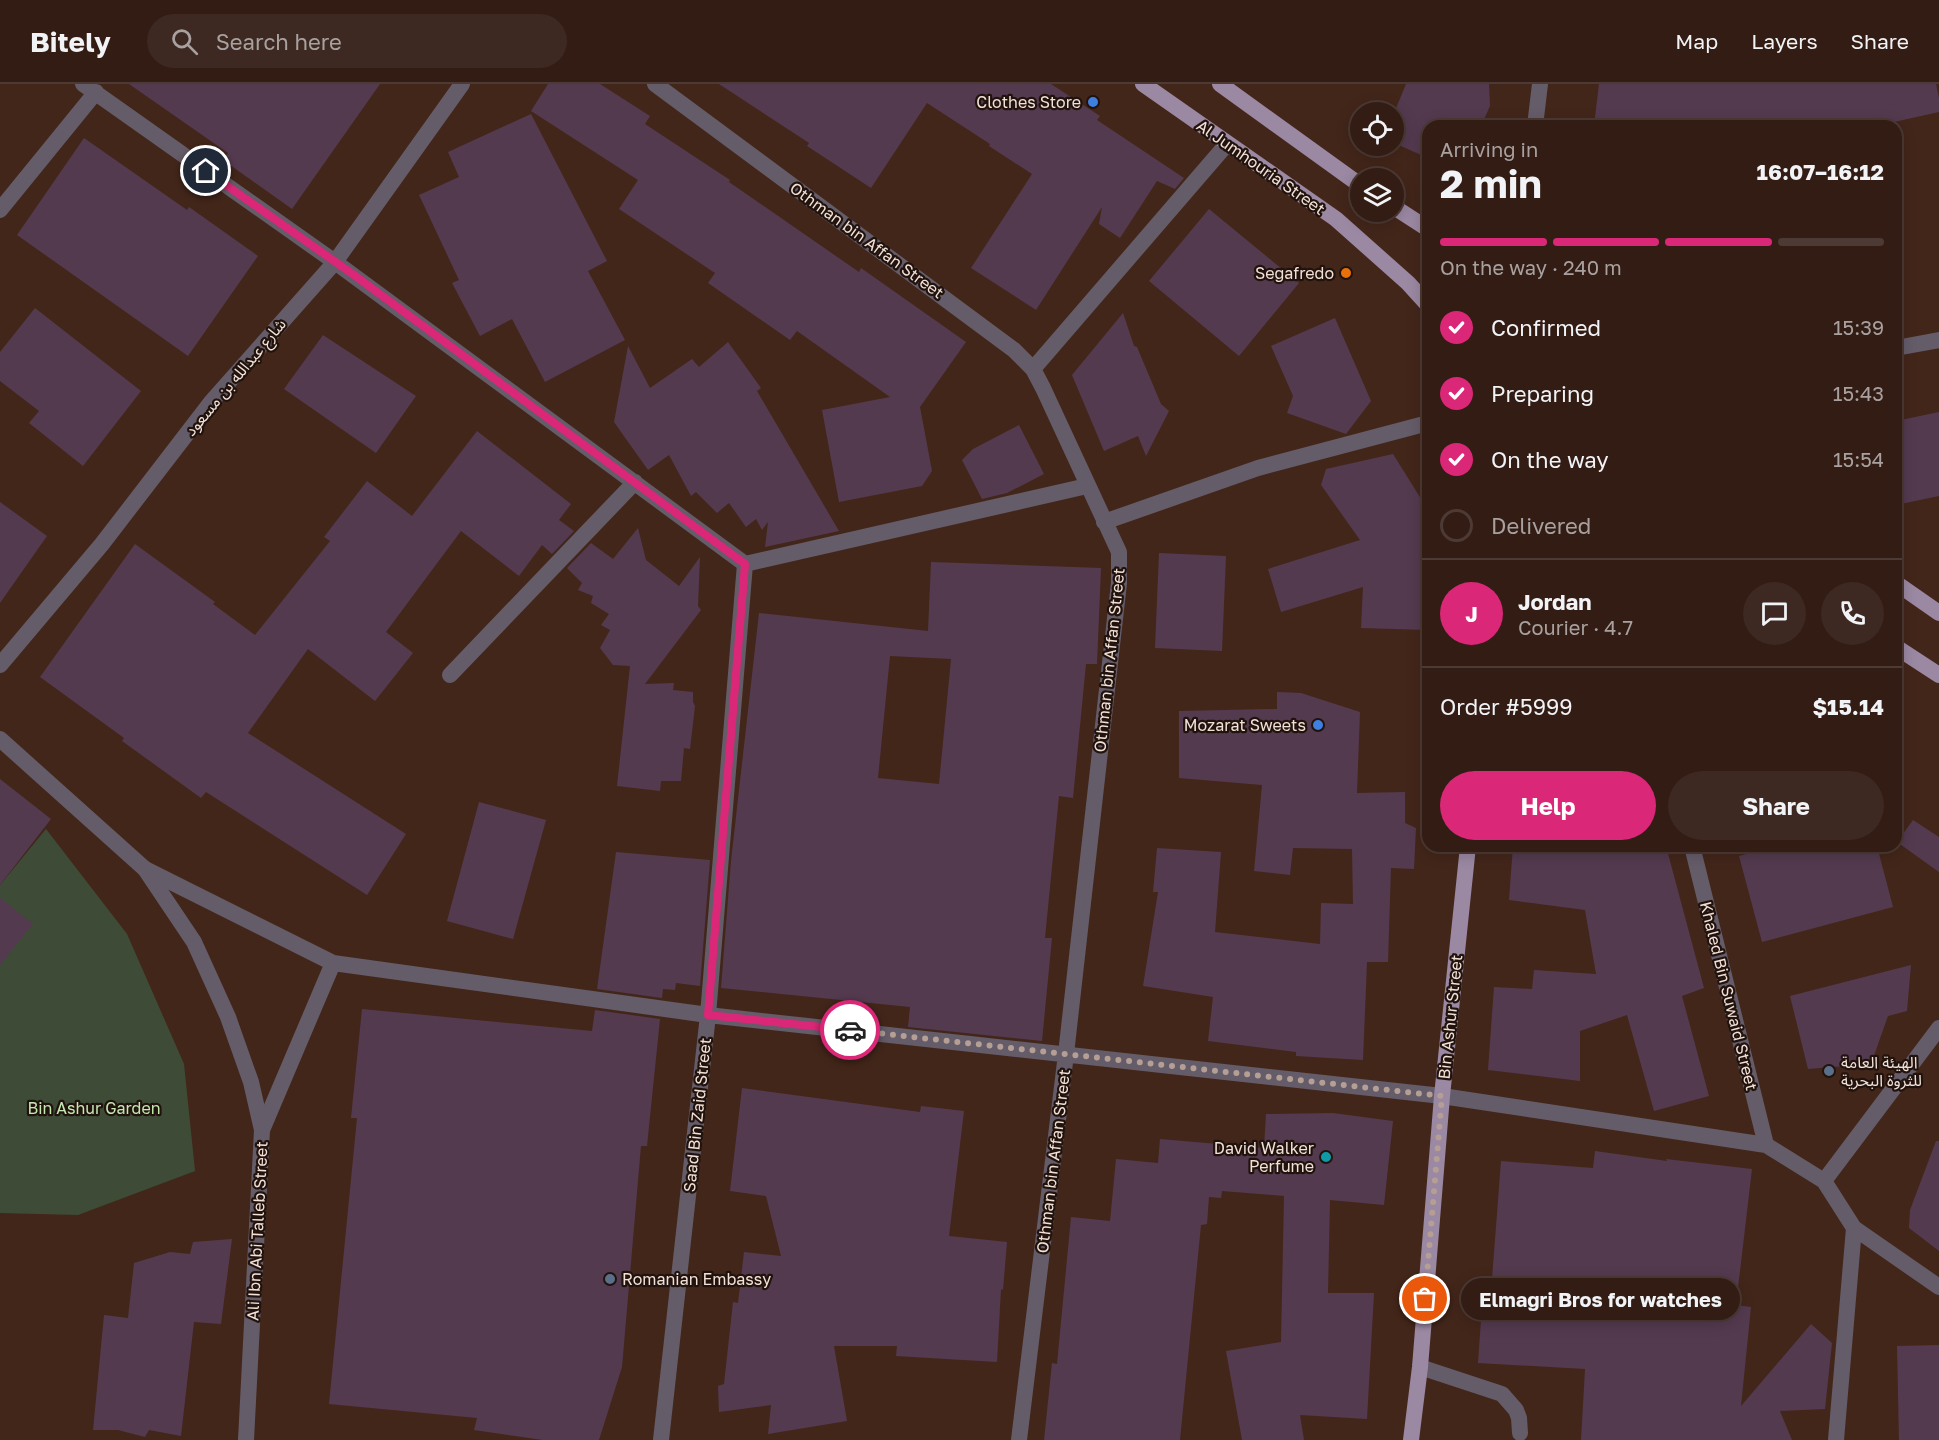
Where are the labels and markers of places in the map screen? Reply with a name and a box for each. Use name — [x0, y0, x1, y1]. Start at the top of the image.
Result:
place label: Clothes Store — [976, 92, 1081, 112]
marker: Clothes Store — [1086, 95, 1100, 109]
pin — [180, 145, 231, 196]
place label: Segafredo — [1255, 263, 1334, 283]
marker: Segafredo — [1339, 266, 1353, 280]
place label: Mozarat Sweets — [1184, 715, 1306, 735]
marker: Mozarat Sweets — [1311, 718, 1325, 732]
place label: الهيئة العامة للثروة البحرية — [1841, 1052, 1922, 1090]
marker: الهيئة العامة للثروة البحرية — [1822, 1064, 1836, 1078]
place label: David Walker Perfume — [1214, 1138, 1314, 1176]
marker: David Walker Perfume — [1319, 1150, 1333, 1164]
place label: Romanian Embassy — [622, 1269, 771, 1289]
marker: Romanian Embassy — [603, 1272, 617, 1286]
pin — [1399, 1273, 1450, 1324]
callout: Elmagri Bros for watches — [1461, 1278, 1740, 1320]

